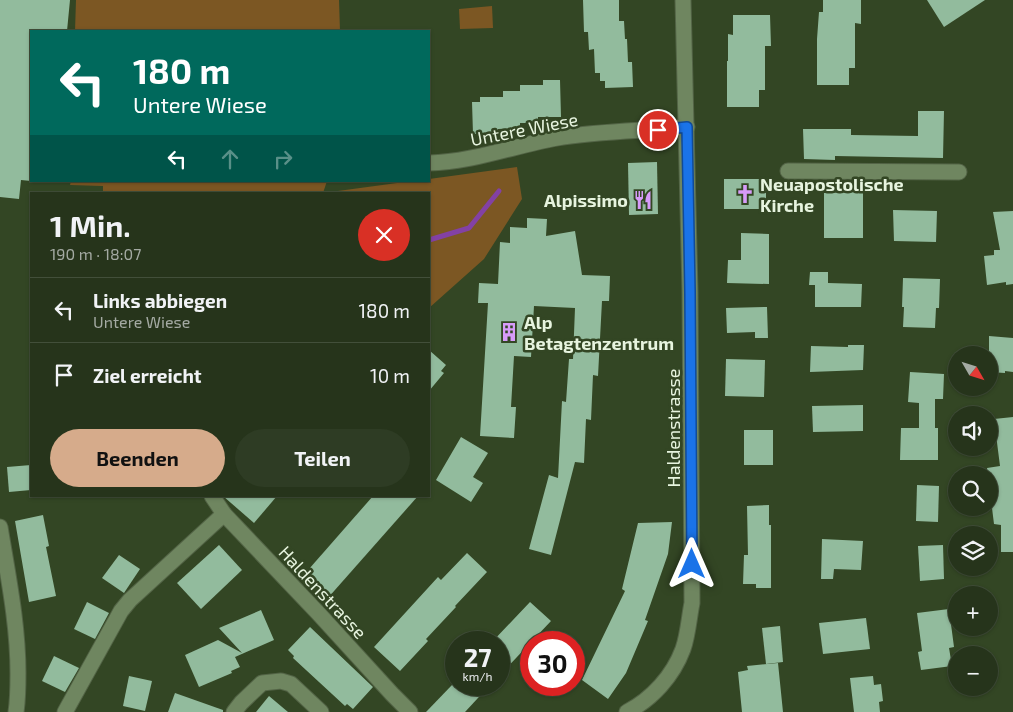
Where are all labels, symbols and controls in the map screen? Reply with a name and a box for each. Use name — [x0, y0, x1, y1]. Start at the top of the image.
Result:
text: 180 m — [133, 49, 230, 91]
icon: left — [50, 50, 115, 115]
text: Untere Wiese — [133, 91, 267, 117]
street label: Untere Wiese — [468, 108, 580, 150]
pin — [637, 109, 679, 151]
icon: arrive — [644, 116, 672, 144]
icon: left — [163, 145, 191, 173]
icon: ahead — [216, 145, 244, 173]
icon: right — [269, 145, 297, 173]
place label: Neuapostolische Kirche — [760, 173, 904, 216]
church icon: Neuapostolische Kirche — [734, 183, 756, 205]
place label: Alpissimo — [544, 189, 628, 211]
restaurant icon: Alpissimo — [632, 189, 654, 211]
text: 1 Min. — [50, 207, 131, 243]
button: close — [358, 209, 410, 261]
text: 190 m · 18:07 — [50, 244, 141, 263]
text: Links abbiegen — [93, 289, 227, 312]
icon: left — [50, 296, 78, 324]
text: 180 m — [359, 299, 410, 322]
place label: Alp Betagtenzentrum — [524, 311, 674, 354]
text: Untere Wiese — [93, 312, 190, 331]
building icon: Alp Betagtenzentrum — [498, 321, 520, 343]
north arrow — [948, 346, 998, 396]
map controls — [948, 346, 998, 696]
icon: arrive — [50, 361, 78, 389]
text: Ziel erreicht — [93, 364, 202, 387]
text: 10 m — [370, 364, 410, 387]
street label: Haldenstrasse — [662, 369, 684, 487]
button: sound — [948, 406, 998, 456]
button: Beenden — [50, 429, 225, 487]
button: Teilen — [235, 429, 410, 487]
button: search — [948, 466, 998, 516]
button: layers — [948, 526, 998, 576]
position arrow — [665, 537, 717, 589]
street label: Haldenstrasse — [274, 541, 372, 643]
button: + — [948, 586, 998, 636]
speed limit sign: 30 — [520, 631, 585, 696]
text: 27 — [464, 642, 491, 672]
button: − — [948, 646, 998, 696]
text: km/h — [463, 669, 492, 683]

